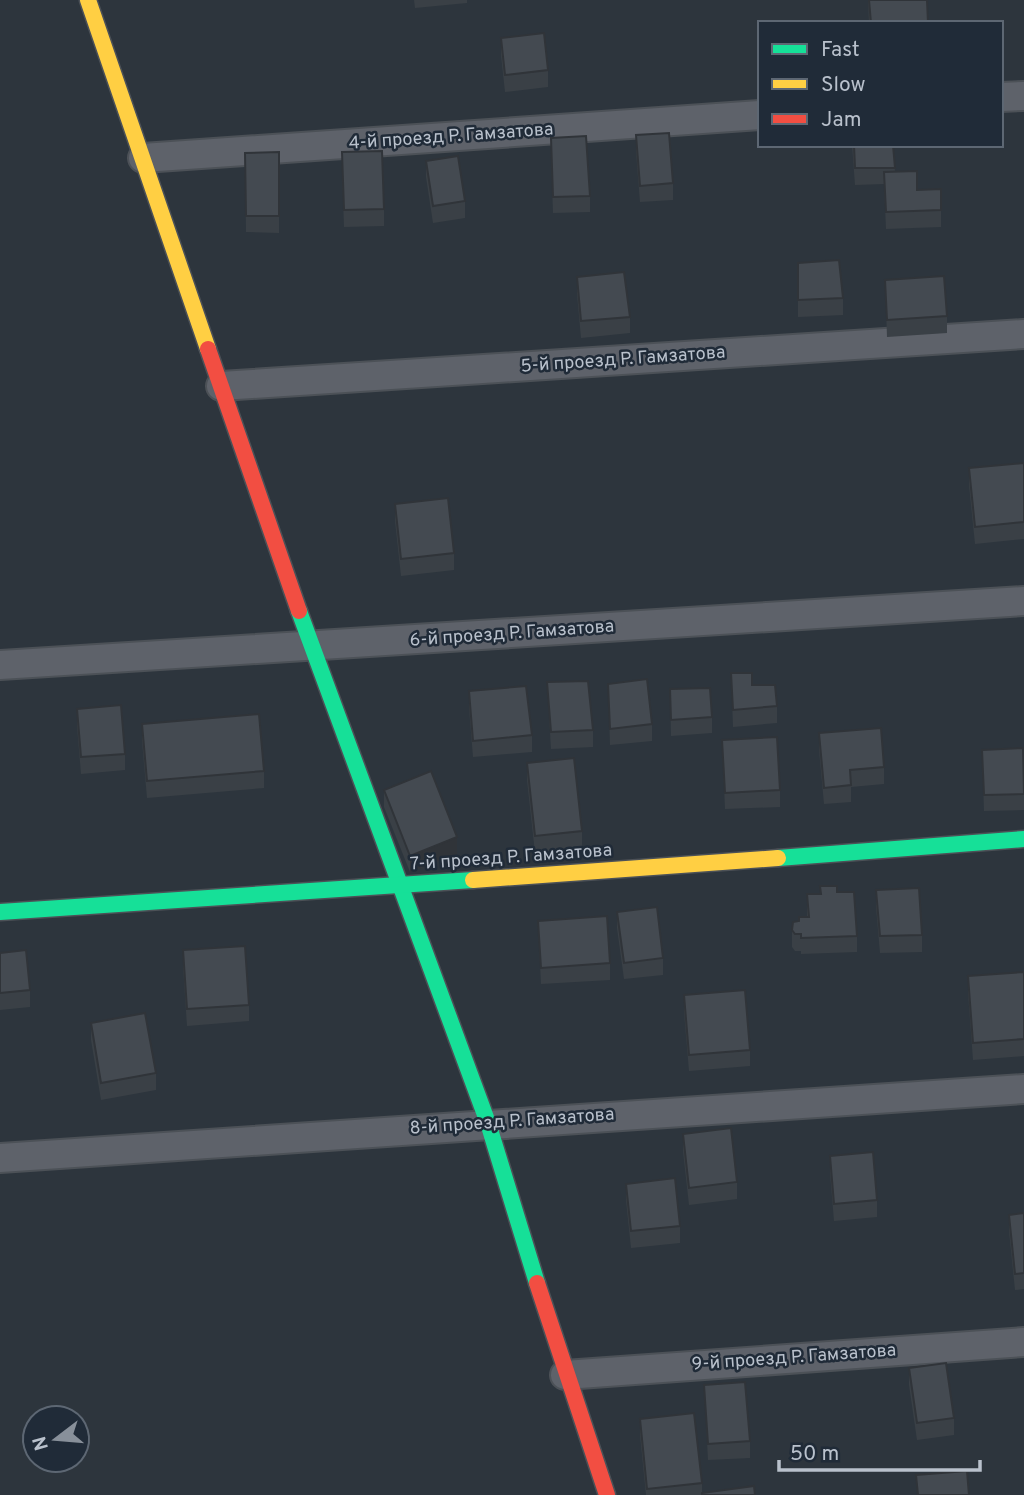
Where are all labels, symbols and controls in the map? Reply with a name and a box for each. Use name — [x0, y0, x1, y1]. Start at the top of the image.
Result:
legend — [758, 21, 1003, 147]
text: Fast — [821, 37, 860, 64]
text: Slow — [821, 72, 866, 99]
text: Jam — [821, 107, 862, 134]
street label: 4-й проезд Р. Гамзатова — [348, 118, 554, 156]
street label: 5-й проезд Р. Гамзатова — [520, 341, 726, 379]
street label: 6-й проезд Р. Гамзатова — [409, 615, 615, 653]
street label: 7-й проезд Р. Гамзатова — [409, 839, 613, 877]
street label: 8-й проезд Р. Гамзатова — [409, 1103, 615, 1141]
street label: 9-й проезд Р. Гамзатова — [691, 1339, 897, 1377]
north arrow — [21, 1404, 91, 1474]
scale bar — [779, 1428, 980, 1472]
text: N — [28, 1433, 55, 1453]
text: 50 m — [790, 1441, 839, 1468]

